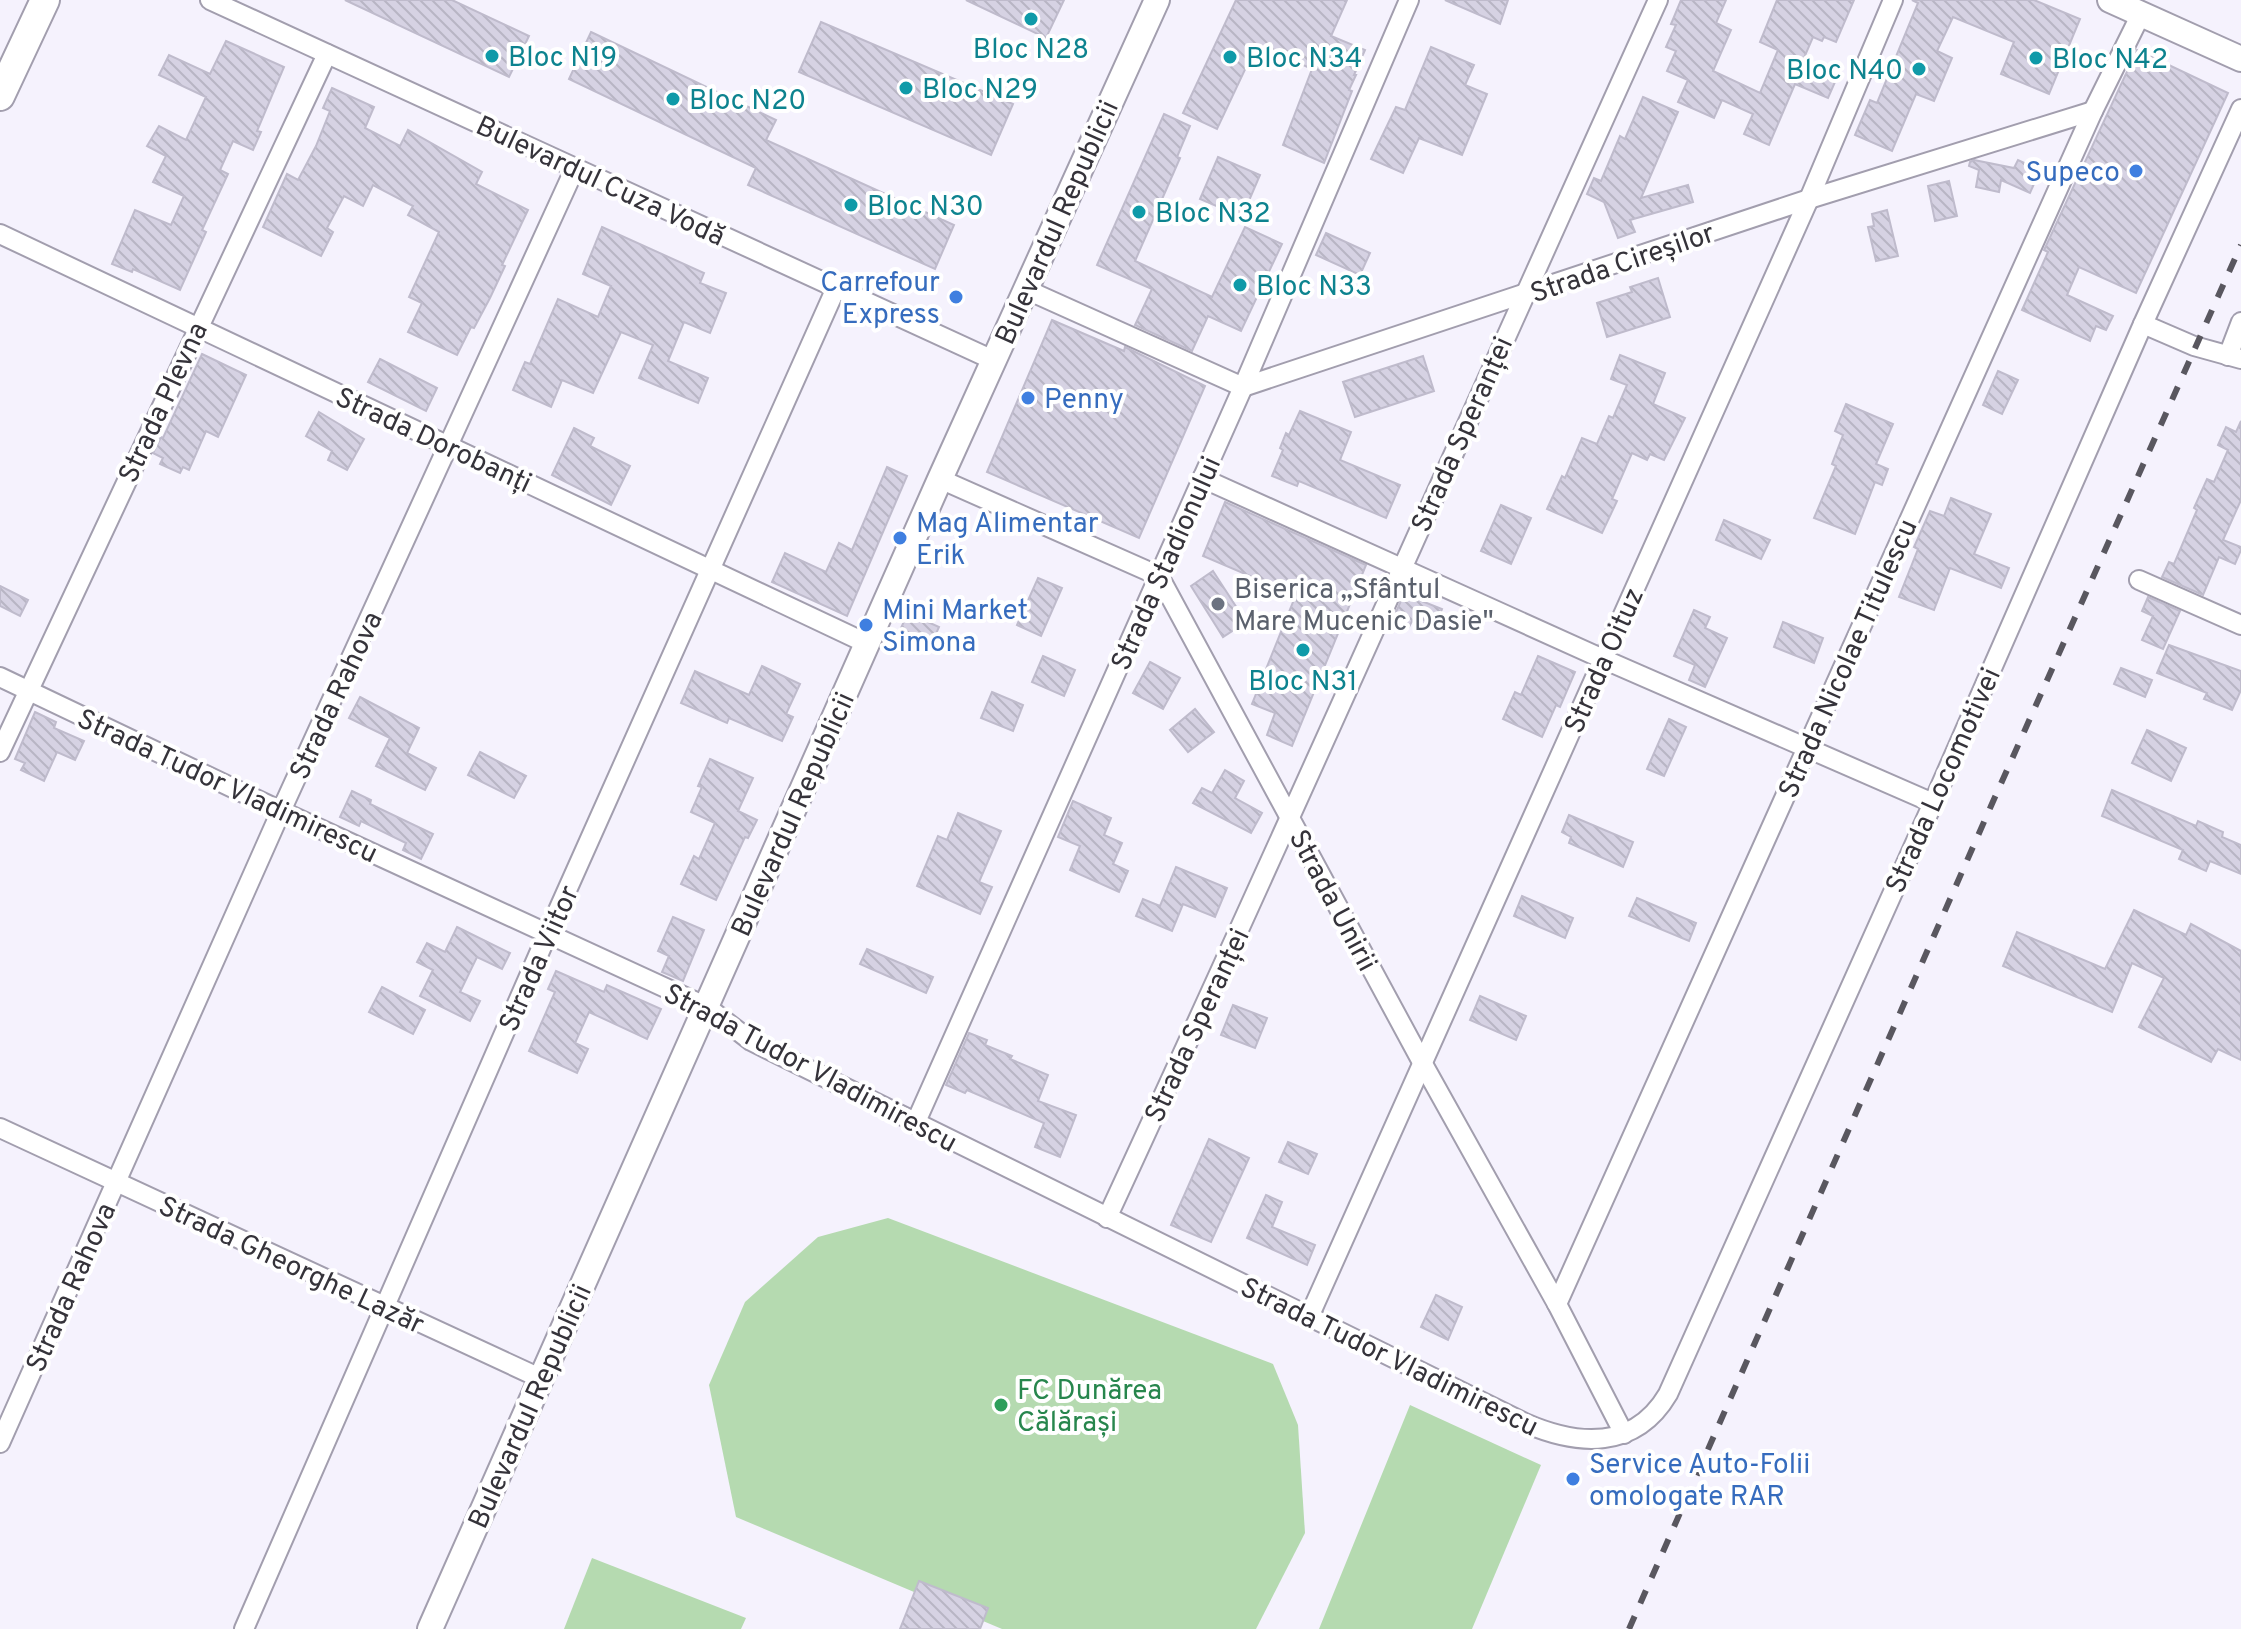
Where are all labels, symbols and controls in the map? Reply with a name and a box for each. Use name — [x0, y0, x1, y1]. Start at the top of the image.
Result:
marker: Bloc N28 — [1022, 10, 1040, 28]
place label: Bloc N28 — [973, 33, 1089, 69]
place label: Bloc N19 — [508, 41, 617, 77]
place label: Bloc N34 — [1246, 42, 1362, 78]
place label: Bloc N42 — [2052, 43, 2168, 79]
marker: Bloc N19 — [483, 47, 501, 65]
marker: Bloc N34 — [1221, 48, 1239, 66]
marker: Bloc N42 — [2027, 49, 2045, 67]
place label: Bloc N40 — [1786, 54, 1903, 90]
marker: Bloc N40 — [1910, 60, 1928, 78]
place label: Bloc N29 — [922, 73, 1038, 109]
marker: Bloc N29 — [897, 79, 915, 97]
place label: Bloc N20 — [689, 84, 806, 120]
marker: Bloc N20 — [664, 90, 682, 108]
street label: Bulevardul Republicii — [989, 95, 1129, 351]
street label: Bulevardul Cuza Vodă — [469, 109, 730, 256]
place label: Supeco — [2026, 156, 2120, 192]
marker: Supeco — [2127, 162, 2145, 180]
place label: Bloc N30 — [867, 190, 984, 226]
marker: Bloc N30 — [842, 196, 860, 214]
place label: Bloc N32 — [1155, 197, 1271, 233]
marker: Bloc N32 — [1130, 203, 1148, 221]
street label: Strada Cireșilor — [1526, 216, 1720, 313]
place label: Carrefour Express — [820, 266, 940, 334]
place label: Bloc N33 — [1256, 270, 1372, 306]
marker: Bloc N33 — [1231, 276, 1249, 294]
marker: Carrefour Express — [947, 288, 965, 306]
street label: Strada Plevna — [112, 317, 218, 489]
street label: Strada Speranței — [1405, 332, 1523, 539]
street label: Strada Dorobanți — [329, 381, 537, 503]
place label: Penny — [1044, 383, 1124, 419]
marker: Penny — [1019, 389, 1037, 407]
street label: Strada Stadionului — [1104, 452, 1231, 677]
place label: Mag Alimentar Erik — [916, 507, 1099, 575]
street label: Strada Nicolae Titulescu — [1772, 514, 1928, 804]
marker: Mag Alimentar Erik — [891, 529, 909, 547]
place label: Biserica „Sfântul Mare Mucenic Dasie" — [1234, 573, 1494, 641]
street label: Strada Oituz — [1558, 583, 1654, 740]
place label: Mini Market Simona — [882, 594, 1028, 662]
marker: Biserica „Sfântul Mare Mucenic Dasie" — [1209, 595, 1227, 613]
street label: Strada Rahova — [283, 606, 392, 786]
marker: Mini Market Simona — [857, 616, 875, 634]
marker: Bloc N31 — [1294, 641, 1312, 659]
street label: Strada Locomotivei — [1879, 663, 2011, 899]
place label: Bloc N31 — [1248, 665, 1358, 701]
street label: Bulevardul Republicii — [725, 687, 865, 943]
street label: Strada Tudor Vladimirescu — [71, 702, 383, 873]
street label: Strada Unirii — [1279, 824, 1384, 979]
street label: Strada Viitor — [492, 880, 589, 1038]
street label: Strada Speranței — [1138, 923, 1259, 1129]
street label: Strada Tudor Vladimirescu — [657, 977, 963, 1162]
street label: Strada Gheorghe Lazăr — [152, 1189, 429, 1344]
street label: Strada Rahova — [19, 1198, 126, 1379]
street label: Strada Tudor Vladimirescu — [1234, 1271, 1544, 1447]
street label: Bulevardul Republicii — [462, 1279, 602, 1535]
place label: FC Dunărea Călărași — [1017, 1374, 1162, 1442]
marker: FC Dunărea Călărași — [992, 1396, 1010, 1414]
place label: Service Auto-Folii omologate RAR — [1589, 1448, 1810, 1516]
marker: Service Auto-Folii omologate RAR — [1564, 1470, 1582, 1488]

